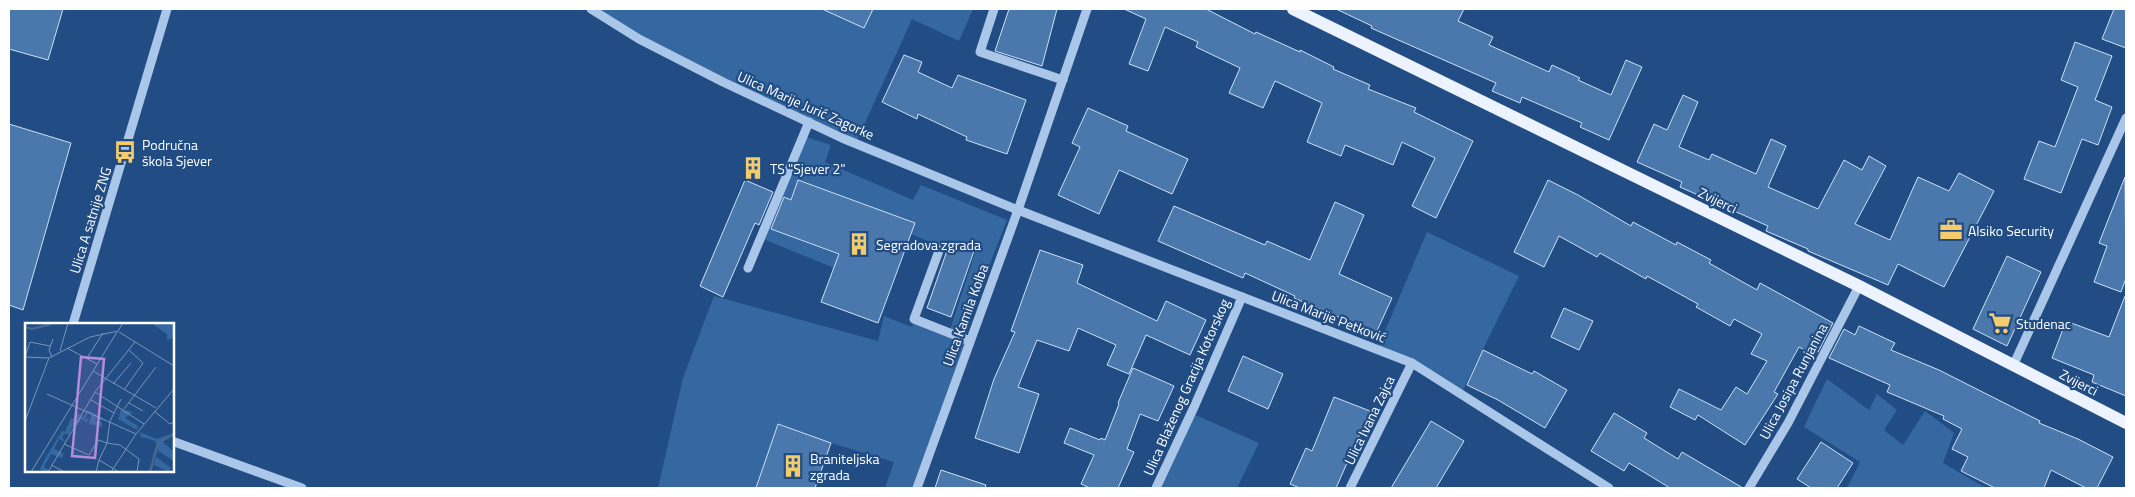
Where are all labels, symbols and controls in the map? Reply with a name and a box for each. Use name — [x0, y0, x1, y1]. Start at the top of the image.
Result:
street label: Ulica Marije Jurić Zagorke — [734, 65, 878, 145]
place label: Područna škola Sjever — [142, 134, 212, 171]
bus stop icon: Područna škola Sjever — [112, 139, 138, 165]
building icon: TS "Sjever 2" — [740, 155, 766, 181]
place label: TS "Sjever 2" — [770, 158, 846, 179]
street label: Ulica A satnije ZNG — [64, 164, 116, 276]
street label: Zvijerci — [1695, 182, 1741, 218]
office icon: Alsiko Security — [1938, 217, 1964, 243]
place label: Alsiko Security — [1968, 220, 2054, 241]
building icon: Segradova zgrada — [846, 231, 872, 257]
place label: Segradova zgrada — [876, 234, 981, 255]
street label: Ulica Kamila Kolba — [937, 261, 993, 369]
street label: Ulica Marije Petković — [1269, 284, 1389, 348]
street label: Ulica Blaženog Gracija Kotorskog — [1137, 295, 1235, 479]
supermarket icon: Studenac — [1987, 310, 2013, 336]
place label: Studenac — [2016, 313, 2071, 334]
street label: Ulica Josipa Runjanina — [1754, 319, 1832, 443]
inset map — [25, 323, 174, 472]
street label: Zvijerci — [2056, 363, 2102, 401]
street label: Ulica Ivana Zajca — [1338, 372, 1400, 468]
place label: Braniteljska zgrada — [810, 448, 880, 485]
building icon: Braniteljska zgrada — [780, 453, 806, 479]

